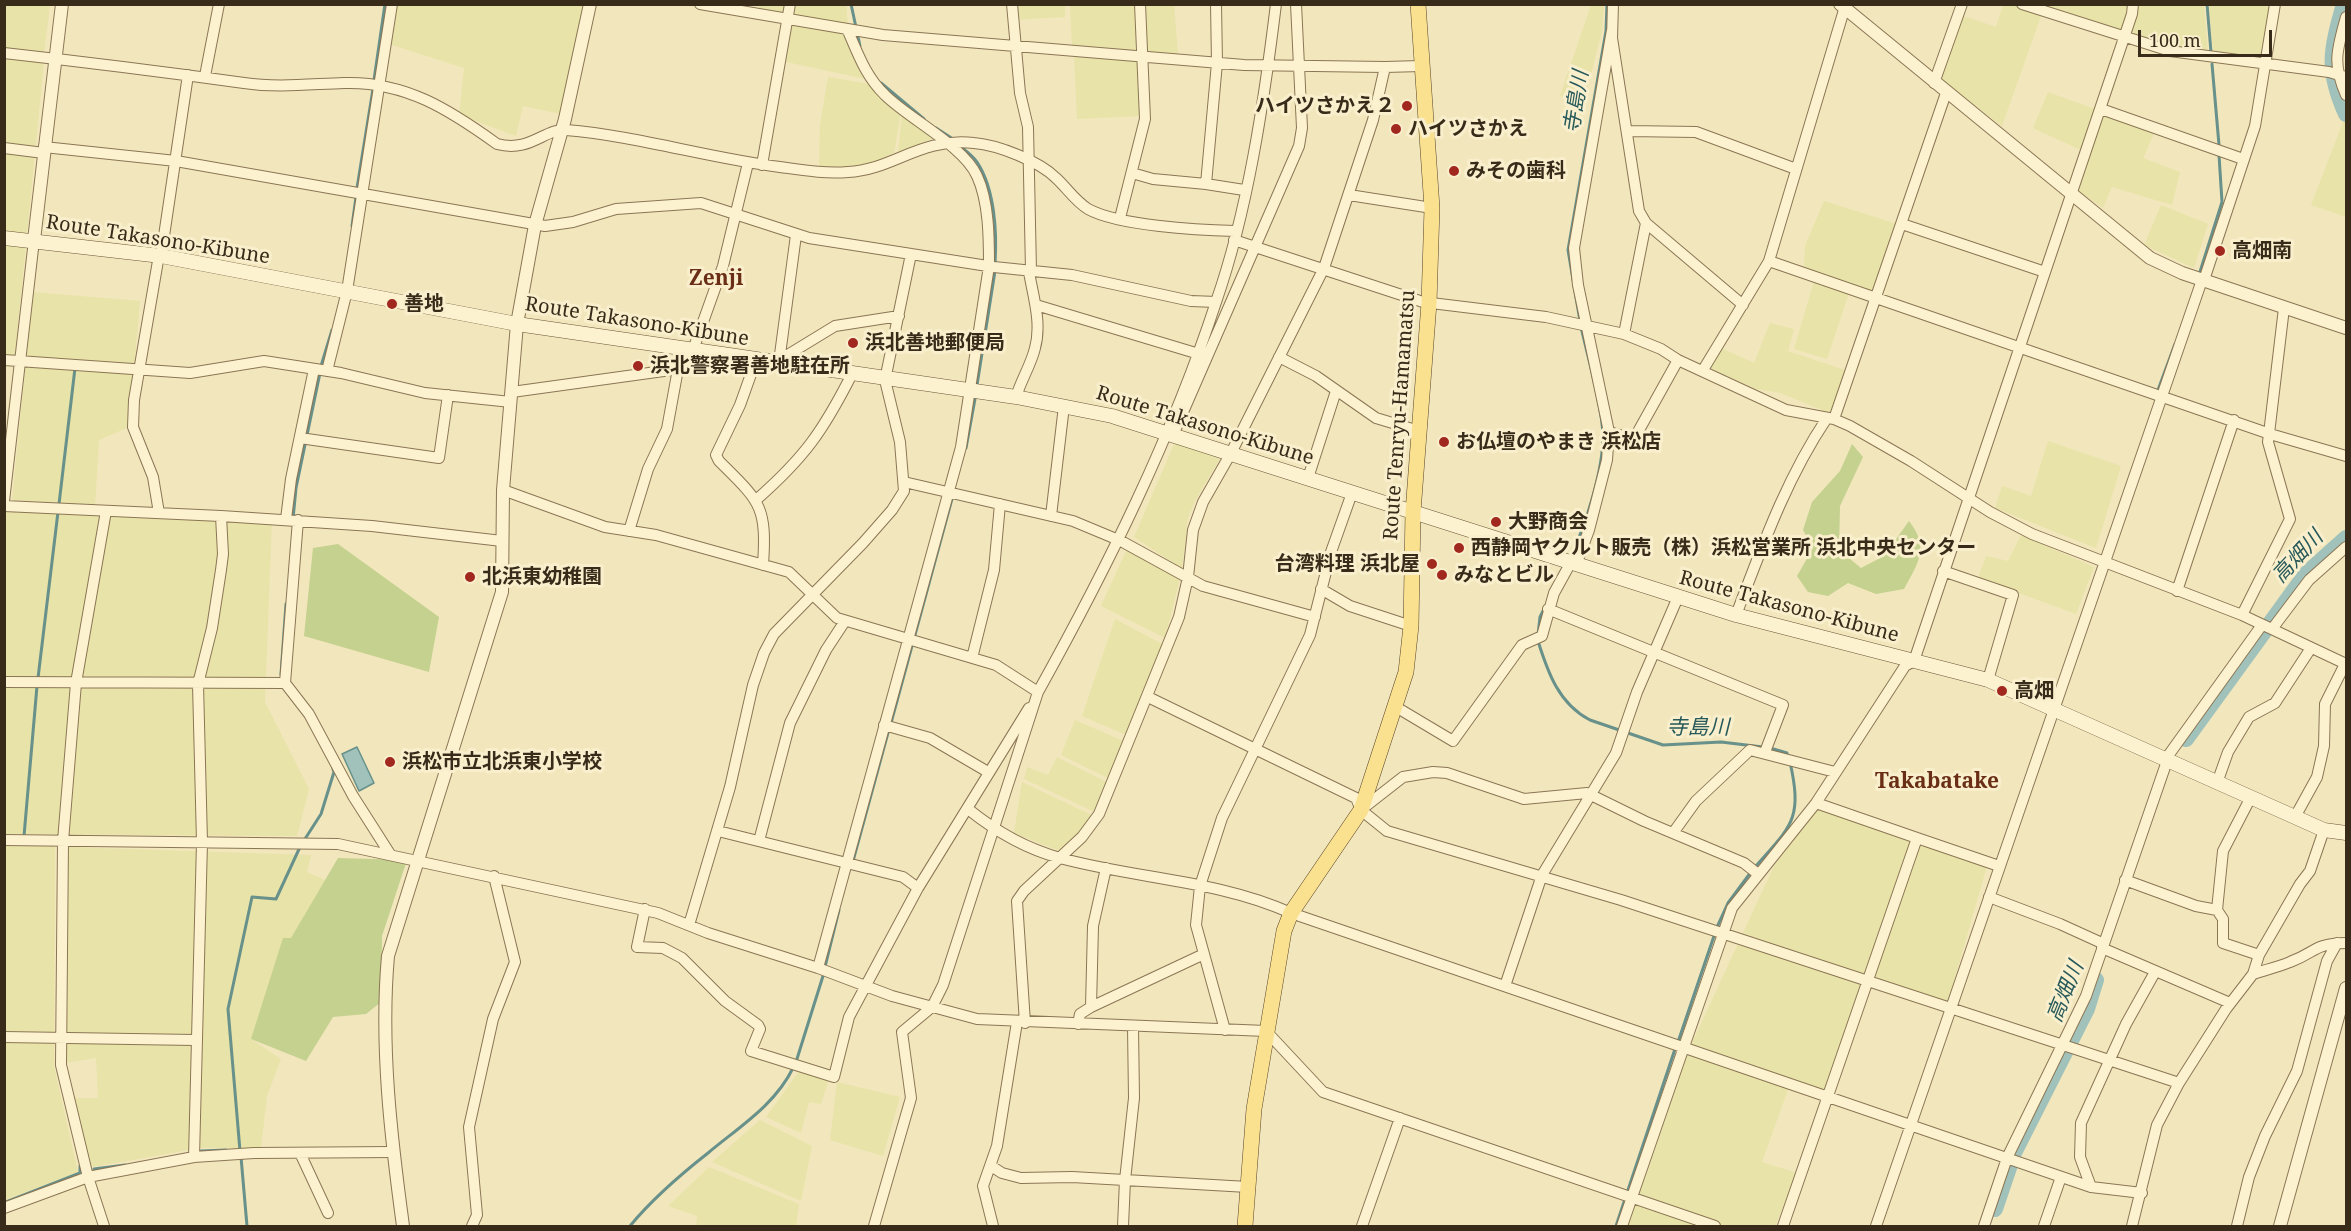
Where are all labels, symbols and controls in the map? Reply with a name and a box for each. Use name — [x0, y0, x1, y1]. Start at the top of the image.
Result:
scale bar — [2141, 18, 2274, 56]
text: 100 m — [2149, 28, 2201, 52]
water label: 寺島川 — [1560, 69, 1594, 135]
place label: ハイツさかえ２ — [1255, 94, 1395, 118]
marker: ハイツさかえ２ — [1400, 99, 1414, 113]
place label: ハイツさかえ — [1408, 117, 1528, 141]
marker: ハイツさかえ — [1389, 122, 1403, 136]
place label: みその歯科 — [1466, 159, 1566, 183]
marker: みその歯科 — [1447, 164, 1461, 178]
street label: Route Takasono-Kibune — [44, 210, 272, 270]
place label: 高畑南 — [2232, 239, 2292, 263]
marker: 高畑南 — [2213, 244, 2227, 258]
district label: Zenji — [689, 266, 743, 292]
street label: Route Tenryu-Hamamatsu — [1379, 289, 1421, 541]
place label: 善地 — [404, 292, 444, 316]
street label: Route Takasono-Kibune — [523, 292, 751, 352]
marker: 善地 — [385, 297, 399, 311]
place label: 浜北善地郵便局 — [865, 331, 1005, 355]
marker: 浜北善地郵便局 — [846, 336, 860, 350]
place label: 浜北警察署善地駐在所 — [650, 354, 850, 378]
marker: 浜北警察署善地駐在所 — [631, 359, 645, 373]
street label: Route Takasono-Kibune — [1093, 381, 1317, 471]
place label: お仏壇のやまき 浜松店 — [1456, 430, 1661, 454]
marker: お仏壇のやまき 浜松店 — [1437, 435, 1451, 449]
place label: 大野商会 — [1508, 510, 1588, 534]
marker: 大野商会 — [1489, 515, 1503, 529]
water label: 高畑川 — [2267, 525, 2329, 589]
place label: 西静岡ヤクルト販売（株）浜松営業所 浜北中央センター — [1471, 536, 1976, 560]
marker: 西静岡ヤクルト販売（株）浜松営業所 浜北中央センター — [1452, 541, 1466, 555]
place label: 台湾料理 浜北屋 — [1275, 552, 1420, 576]
marker: 台湾料理 浜北屋 — [1425, 557, 1439, 571]
place label: みなとビル — [1454, 563, 1554, 587]
place label: 北浜東幼稚園 — [482, 565, 602, 589]
street label: Route Takasono-Kibune — [1677, 566, 1901, 648]
marker: みなとビル — [1435, 568, 1449, 582]
marker: 北浜東幼稚園 — [463, 570, 477, 584]
place label: 高畑 — [2014, 679, 2054, 703]
marker: 高畑 — [1995, 684, 2009, 698]
water label: 寺島川 — [1667, 715, 1729, 741]
place label: 浜松市立北浜東小学校 — [402, 750, 602, 774]
marker: 浜松市立北浜東小学校 — [383, 755, 397, 769]
district label: Takabatake — [1875, 769, 1999, 795]
water label: 高畑川 — [2043, 958, 2089, 1026]

